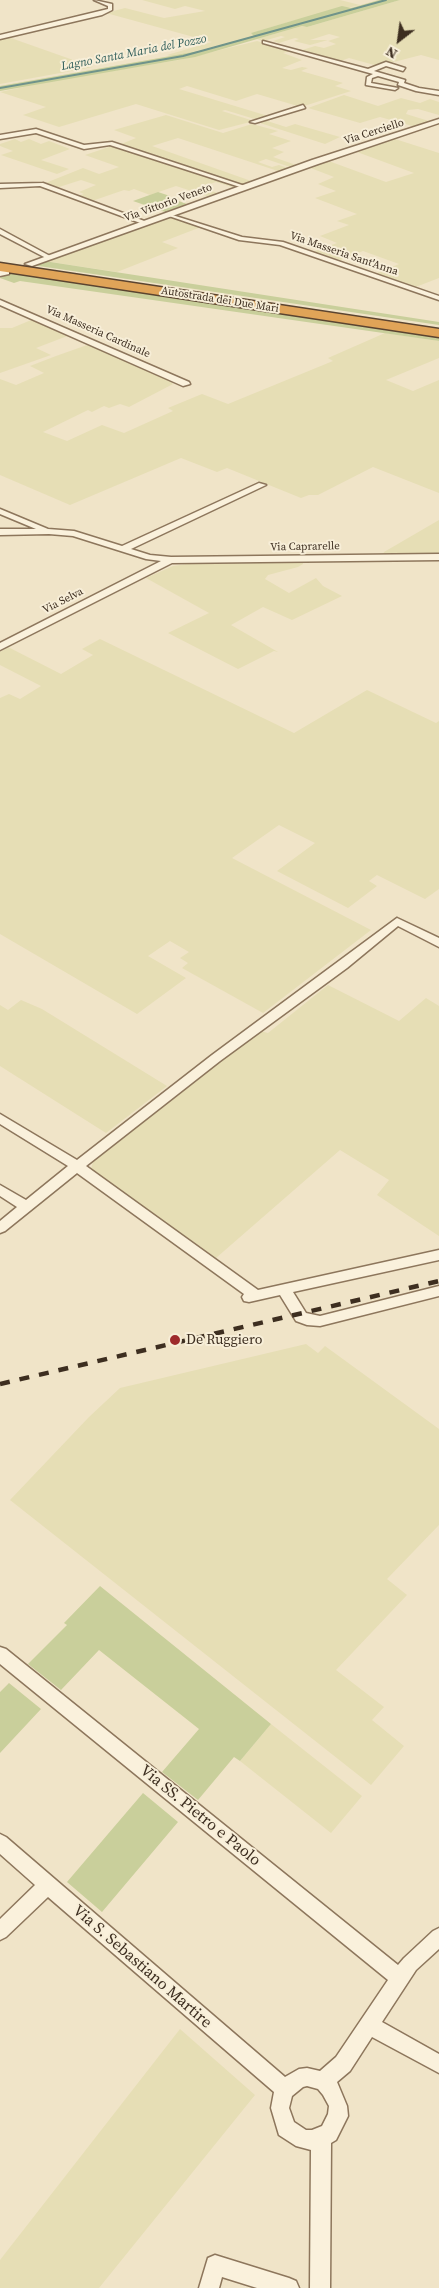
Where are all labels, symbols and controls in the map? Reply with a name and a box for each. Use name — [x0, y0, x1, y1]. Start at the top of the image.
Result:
north arrow — [374, 15, 424, 65]
water label: Lagno Santa Maria del Pozzo — [60, 32, 208, 74]
text: N — [382, 42, 401, 64]
street label: Via Cerciello — [342, 116, 406, 148]
street label: Via Vittorio Veneto — [122, 181, 214, 225]
street label: Via Masseria Sant'Anna — [288, 229, 400, 279]
street label: Autostrada dei Due Mari — [160, 284, 280, 316]
street label: Via Masseria Cardinale — [44, 303, 152, 361]
street label: Via Caprarelle — [270, 540, 340, 554]
street label: Via Selva — [40, 585, 86, 617]
place label: De Ruggiero — [186, 1332, 262, 1348]
marker: De Ruggiero — [168, 1333, 182, 1347]
street label: Via SS. Pietro e Paolo — [136, 1761, 264, 1871]
street label: Via S. Sebastiano Martire — [69, 1901, 215, 2033]

